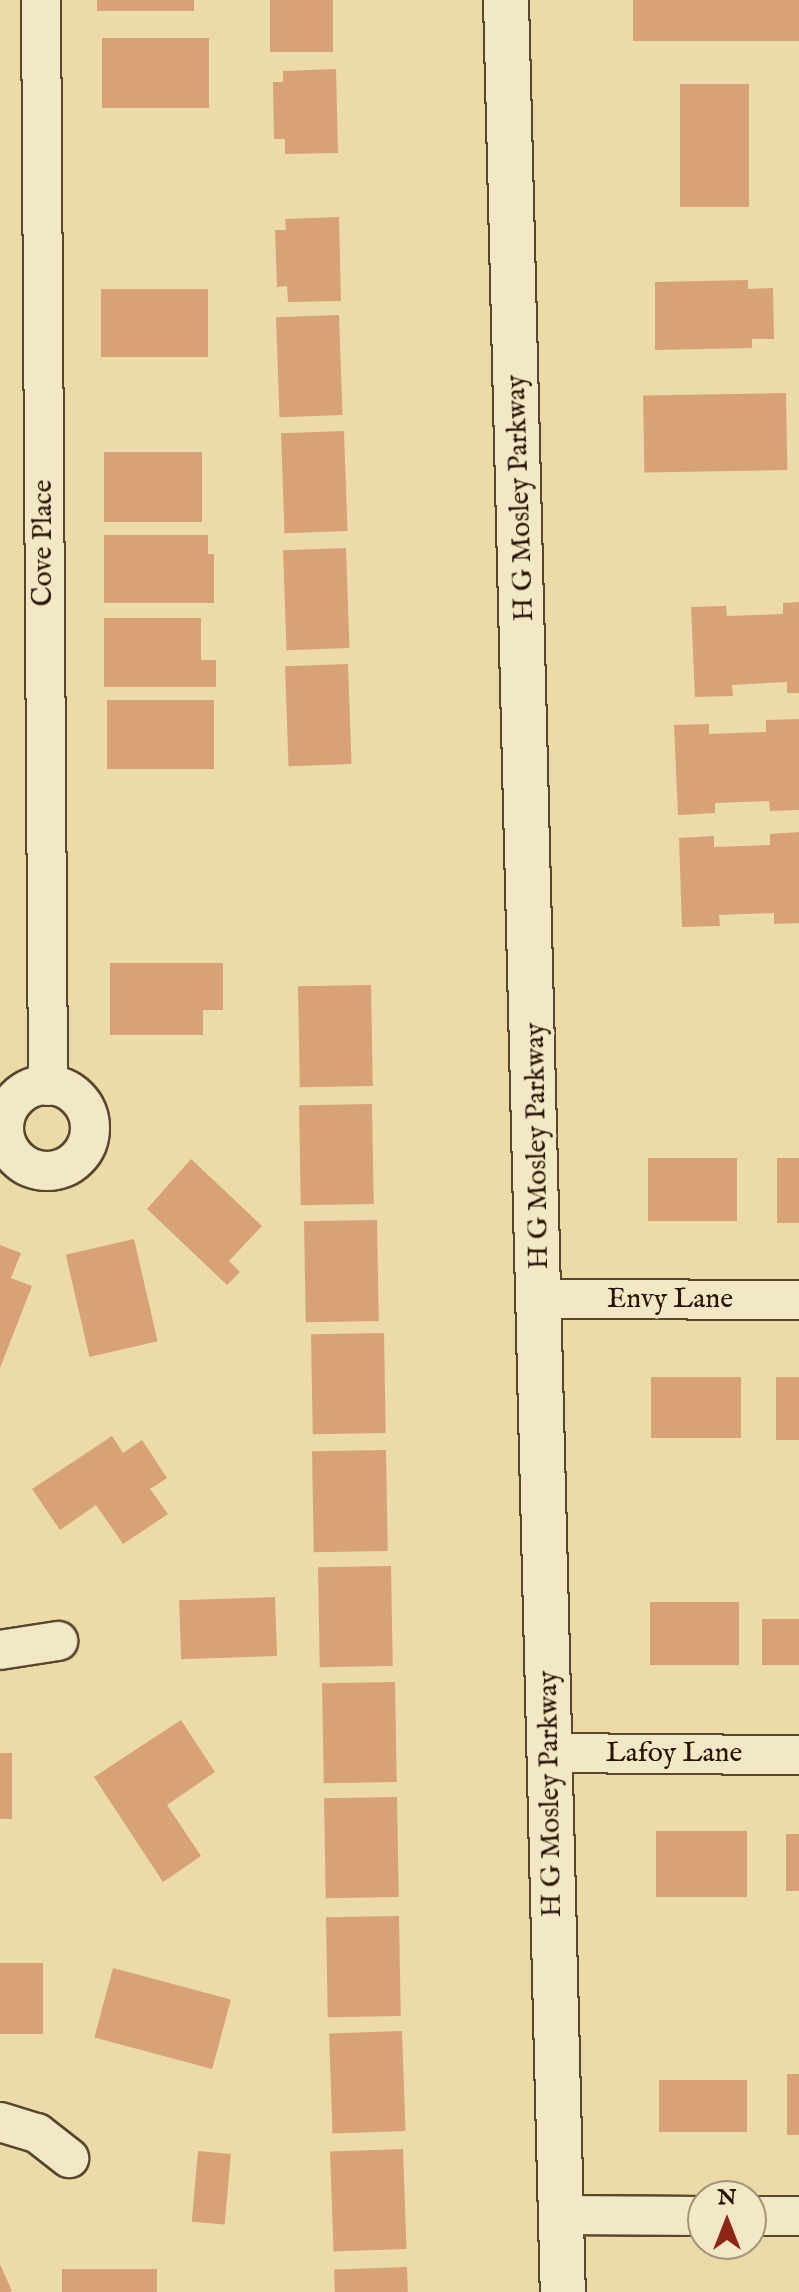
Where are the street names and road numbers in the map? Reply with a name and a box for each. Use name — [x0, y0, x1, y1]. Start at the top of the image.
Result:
street label: H G Mosley Parkway — [500, 374, 542, 622]
street label: Cove Place — [27, 480, 61, 606]
street label: H G Mosley Parkway — [519, 1022, 557, 1270]
street label: Envy Lane — [607, 1283, 733, 1317]
street label: H G Mosley Parkway — [532, 1670, 570, 1918]
street label: Lafoy Lane — [606, 1737, 742, 1771]

